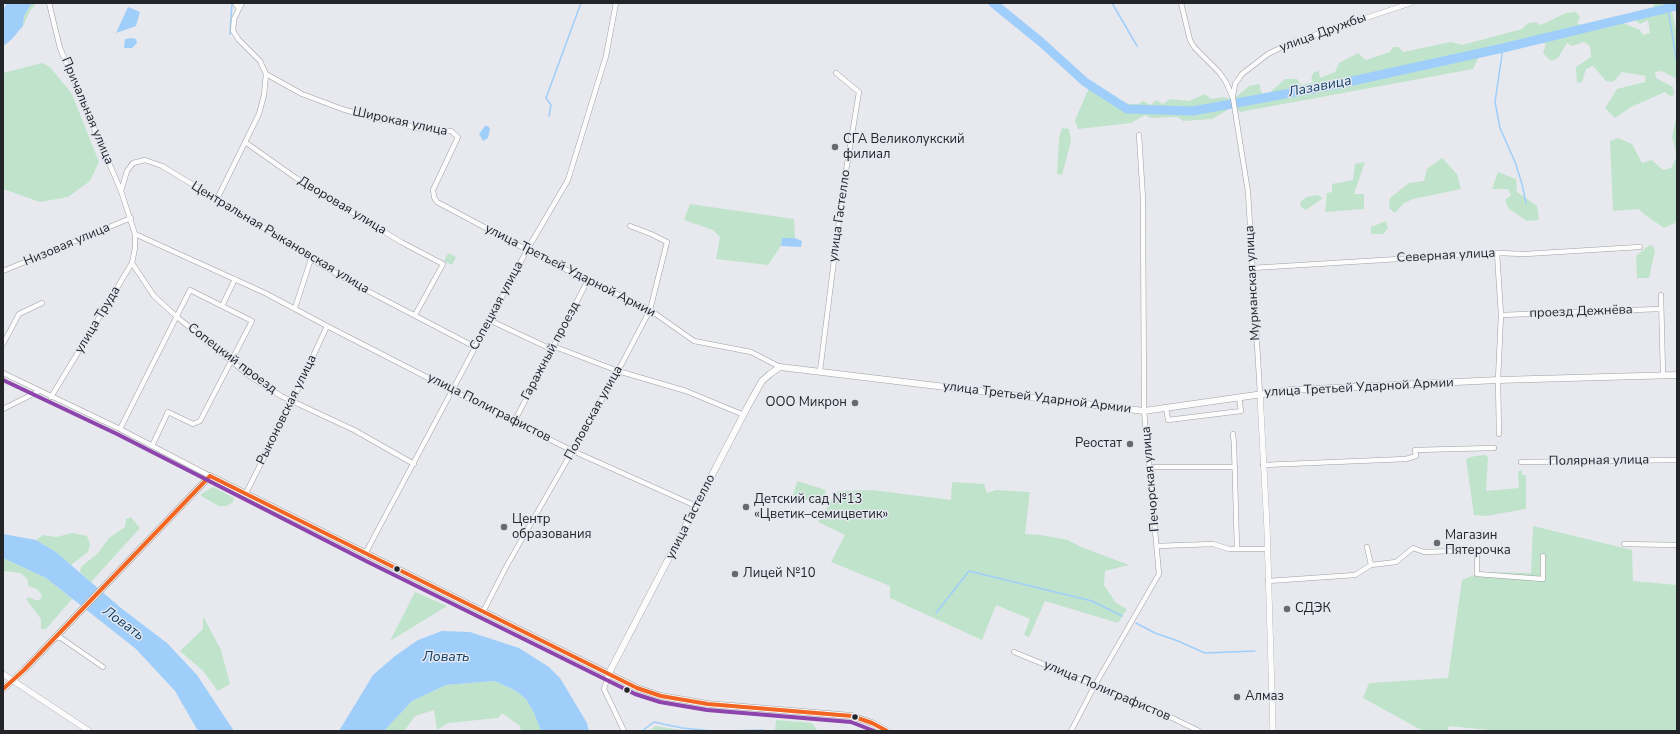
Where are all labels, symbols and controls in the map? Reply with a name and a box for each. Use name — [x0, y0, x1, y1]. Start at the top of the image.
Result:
street label: улица Дружбы — [1277, 10, 1369, 56]
street label: Причальная улица — [57, 55, 117, 167]
water label: Лазавица — [1287, 73, 1353, 101]
street label: Широкая улица — [351, 104, 449, 140]
place label: СГА Великолукский филиал — [843, 132, 965, 163]
marker: СГА Великолукский филиал — [830, 142, 840, 152]
street label: улица Гастелло — [826, 169, 854, 263]
street label: Дворовая улица — [295, 173, 389, 239]
street label: Центральная Рыкановская улица — [188, 179, 372, 297]
street label: Низовая улица — [22, 220, 112, 270]
street label: улица Третьей Ударной Армии — [482, 221, 658, 321]
street label: Мурманская улица — [1242, 225, 1264, 341]
street label: Северная улица — [1396, 246, 1496, 266]
street label: Сопецкая улица — [467, 259, 527, 353]
street label: улица Труда — [72, 284, 124, 356]
street label: Гаражный проезд — [518, 299, 584, 403]
street label: проезд Дежнёва — [1529, 302, 1633, 322]
street label: Сопецкий проезд — [184, 320, 280, 398]
street label: Рыконовская улица — [254, 352, 320, 468]
street label: Половская улица — [562, 363, 626, 463]
street label: улица Полиграфистов — [425, 370, 553, 446]
street label: улица Третьей Ударной Армии — [1264, 375, 1454, 401]
street label: улица Третьей Ударной Армии — [942, 379, 1132, 417]
place label: ООО Микрон — [766, 395, 847, 411]
marker: ООО Микрон — [850, 398, 860, 408]
street label: Печорская улица — [1139, 426, 1163, 532]
place label: Реостат — [1075, 436, 1122, 452]
marker: Реостат — [1125, 439, 1135, 449]
street label: Полярная улица — [1549, 452, 1649, 470]
street label: улица Гастелло — [663, 472, 719, 562]
place label: Детский сад №13 «Цветик–семицветик» — [754, 492, 888, 523]
marker: Детский сад №13 «Цветик–семицветик» — [741, 502, 751, 512]
place label: Центр образования — [512, 512, 592, 543]
marker: Центр образования — [499, 522, 509, 532]
place label: Магазин Пятерочка — [1445, 528, 1511, 559]
marker: Магазин Пятерочка — [1432, 538, 1442, 548]
unlabelled marker — [392, 564, 402, 574]
place label: Лицей №10 — [743, 566, 816, 582]
marker: Лицей №10 — [730, 569, 740, 579]
place label: СДЭК — [1295, 601, 1331, 617]
water label: Ловать — [99, 603, 147, 645]
marker: СДЭК — [1282, 604, 1292, 614]
water label: Ловать — [422, 650, 470, 666]
street label: улица Полиграфистов — [1041, 657, 1173, 725]
unlabelled marker — [622, 685, 632, 695]
place label: Алмаз — [1245, 689, 1284, 705]
marker: Алмаз — [1232, 692, 1242, 702]
unlabelled marker — [850, 712, 860, 722]

